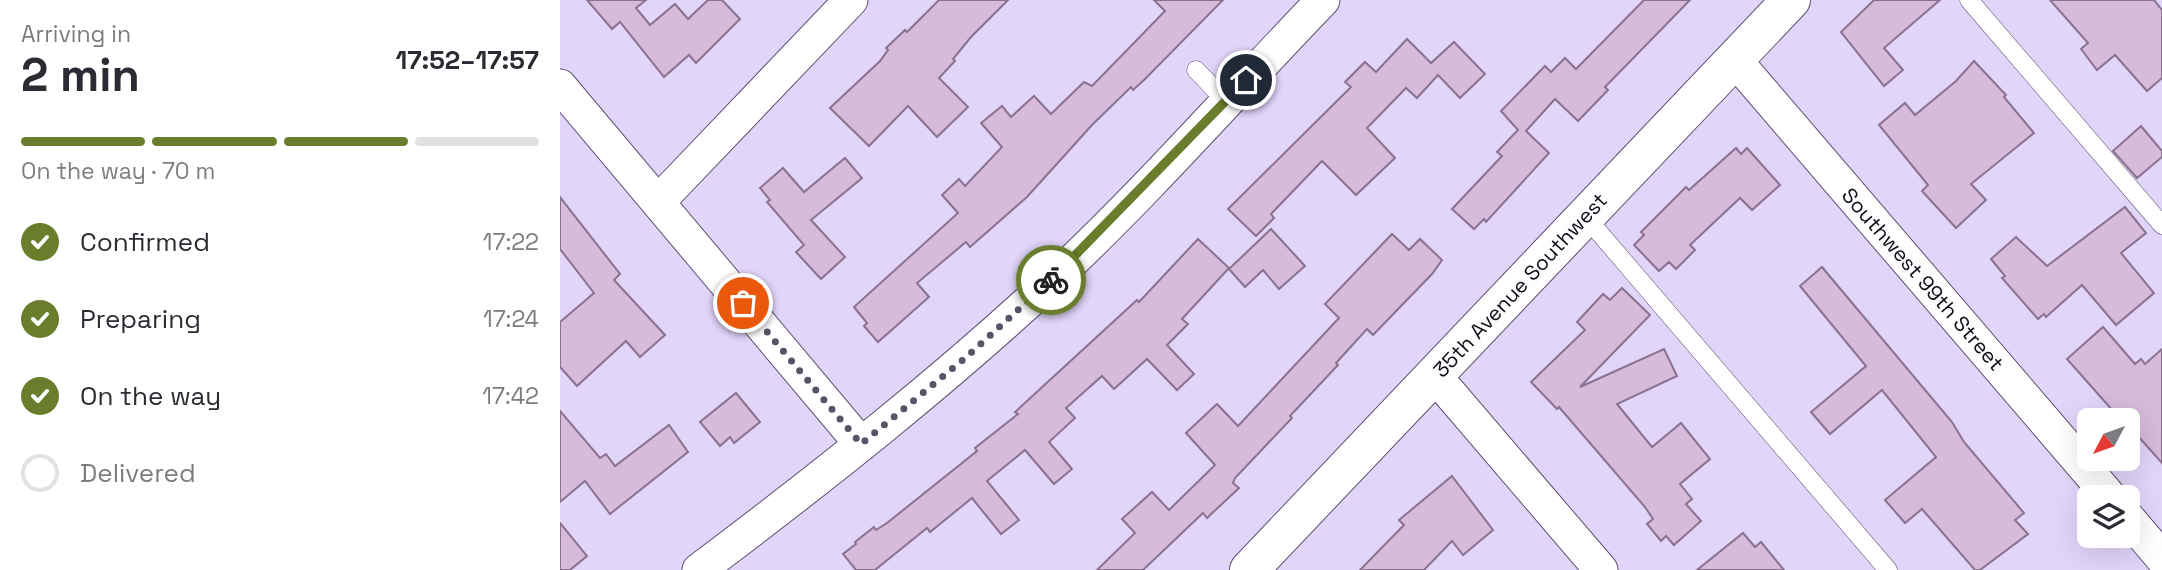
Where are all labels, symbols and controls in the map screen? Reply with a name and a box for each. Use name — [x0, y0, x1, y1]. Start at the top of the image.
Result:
text: Arriving in — [21, 19, 131, 49]
text: 17:52–17:57 — [395, 43, 539, 77]
text: 2 min — [21, 46, 140, 104]
pin — [1216, 50, 1276, 110]
icon: home — [1227, 61, 1265, 99]
text: On the way · 70 m — [21, 156, 215, 186]
street label: Southwest 99th Street — [1836, 182, 2010, 376]
street label: 35th Avenue Southwest — [1427, 187, 1613, 383]
icon: check — [21, 223, 59, 261]
text: Confirmed — [80, 225, 210, 259]
text: 17:22 — [483, 227, 539, 257]
courier — [1016, 245, 1086, 315]
icon: bike — [1032, 261, 1070, 299]
pin — [713, 273, 773, 333]
icon: bag — [724, 284, 762, 322]
icon: check — [21, 300, 59, 338]
text: Preparing — [80, 302, 201, 336]
text: 17:24 — [483, 304, 539, 334]
icon: check — [21, 377, 59, 415]
text: On the way — [80, 379, 221, 413]
text: 17:42 — [482, 381, 539, 411]
north arrow — [2077, 408, 2140, 471]
map controls — [2077, 408, 2140, 548]
text: Delivered — [80, 456, 196, 490]
button: layers — [2077, 485, 2140, 548]

